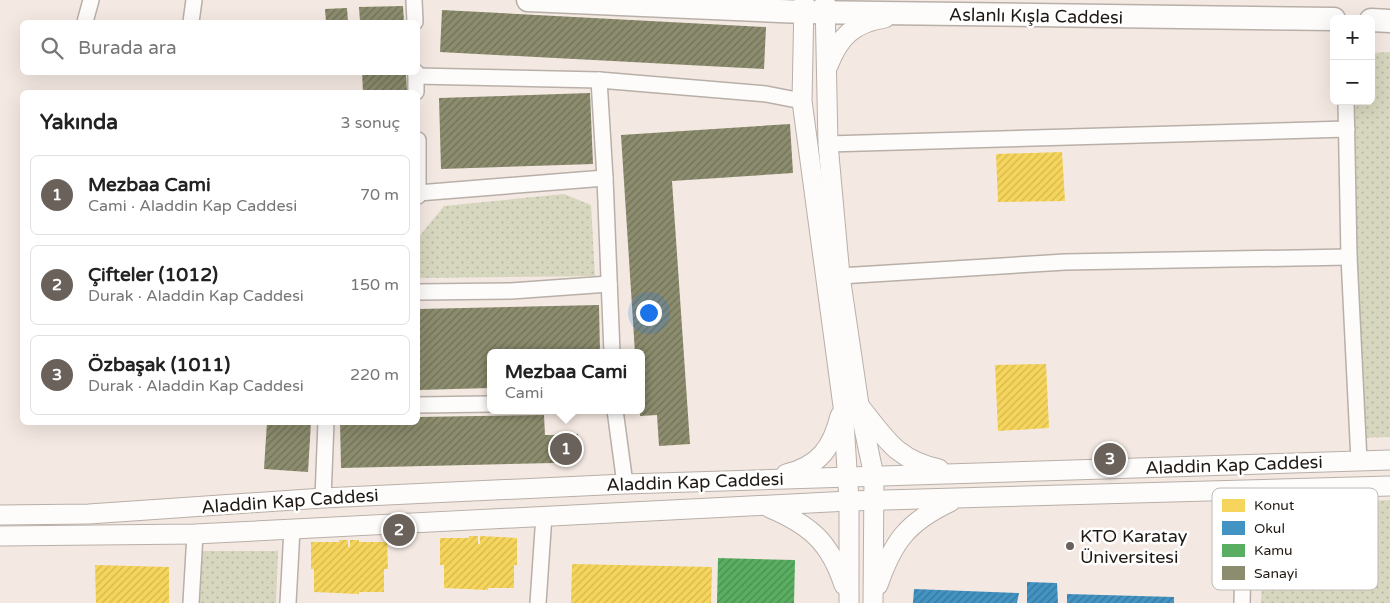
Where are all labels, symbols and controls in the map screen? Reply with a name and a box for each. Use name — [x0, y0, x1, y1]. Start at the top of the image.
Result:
street label: Aslanlı Kışla Caddesi — [949, 3, 1123, 29]
map controls — [1330, 15, 1375, 105]
button: + — [1330, 15, 1375, 60]
search box — [20, 20, 420, 75]
icon: search — [38, 34, 66, 62]
text: Burada ara — [78, 37, 177, 59]
button: − — [1330, 60, 1375, 105]
text: Yakında — [40, 110, 118, 135]
text: 3 sonuç — [340, 113, 400, 133]
text: Mezbaa Cami — [88, 174, 211, 196]
text: 1 — [52, 185, 62, 205]
text: 70 m — [360, 185, 399, 205]
text: Cami · Aladdin Kap Caddesi — [88, 196, 297, 216]
text: Çifteler (1012) — [88, 264, 218, 286]
text: 2 — [52, 275, 62, 295]
text: 150 m — [350, 275, 399, 295]
text: Durak · Aladdin Kap Caddesi — [88, 286, 304, 306]
your location — [636, 300, 662, 326]
popup — [487, 349, 645, 414]
text: Özbaşak (1011) — [88, 354, 230, 376]
text: Mezbaa Cami — [505, 361, 627, 383]
text: 3 — [52, 365, 62, 385]
text: 220 m — [350, 365, 399, 385]
text: Durak · Aladdin Kap Caddesi — [88, 376, 304, 396]
text: Cami — [505, 383, 543, 403]
pin: 1 — [550, 430, 582, 468]
pin: 3 — [1094, 440, 1126, 478]
street label: Aladdin Kap Caddesi — [1145, 451, 1323, 479]
street label: Aladdin Kap Caddesi — [606, 468, 784, 496]
street label: Aladdin Kap Caddesi — [201, 484, 379, 518]
legend — [1212, 488, 1378, 590]
text: Konut — [1254, 497, 1295, 514]
pin: 2 — [383, 511, 415, 549]
text: Okul — [1254, 520, 1285, 537]
place label: KTO Karatay Üniversitesi — [1080, 525, 1188, 568]
marker: KTO Karatay Üniversitesi — [1064, 540, 1076, 552]
text: Kamu — [1254, 542, 1293, 559]
text: Sanayi — [1254, 565, 1298, 582]

